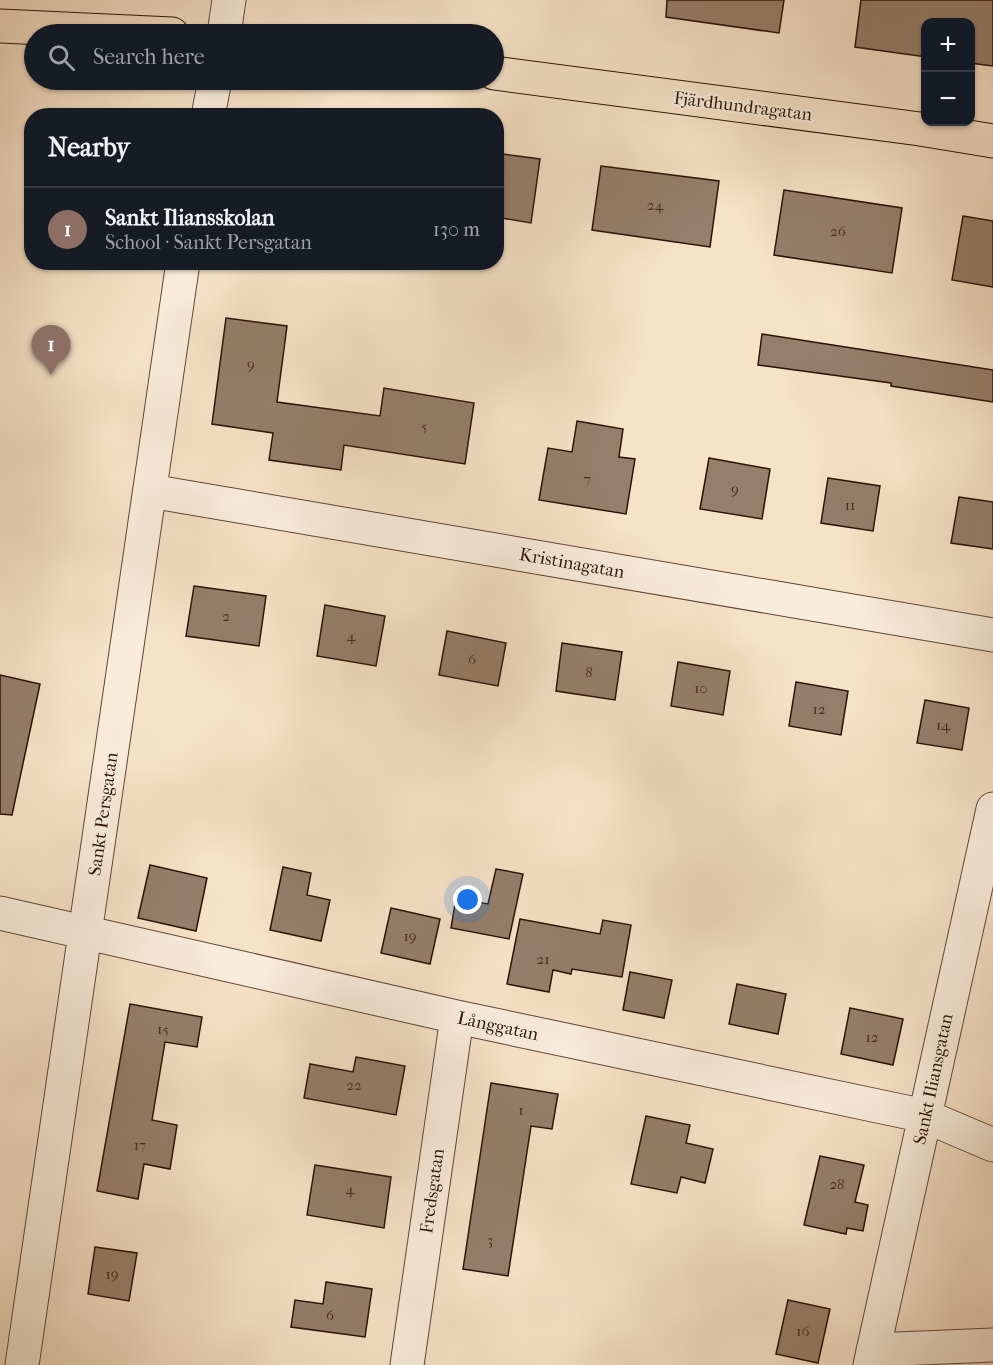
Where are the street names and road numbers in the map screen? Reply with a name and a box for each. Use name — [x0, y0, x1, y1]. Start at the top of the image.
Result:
street label: Fjärdhundragatan — [673, 88, 814, 125]
street label: Kristinagatan — [518, 544, 627, 583]
street label: Sankt Persgatan — [84, 750, 123, 877]
street label: Långgatan — [455, 1008, 541, 1045]
street label: Sankt Iliansgatan — [909, 1011, 958, 1147]
street label: Fredsgatan — [416, 1147, 449, 1235]

